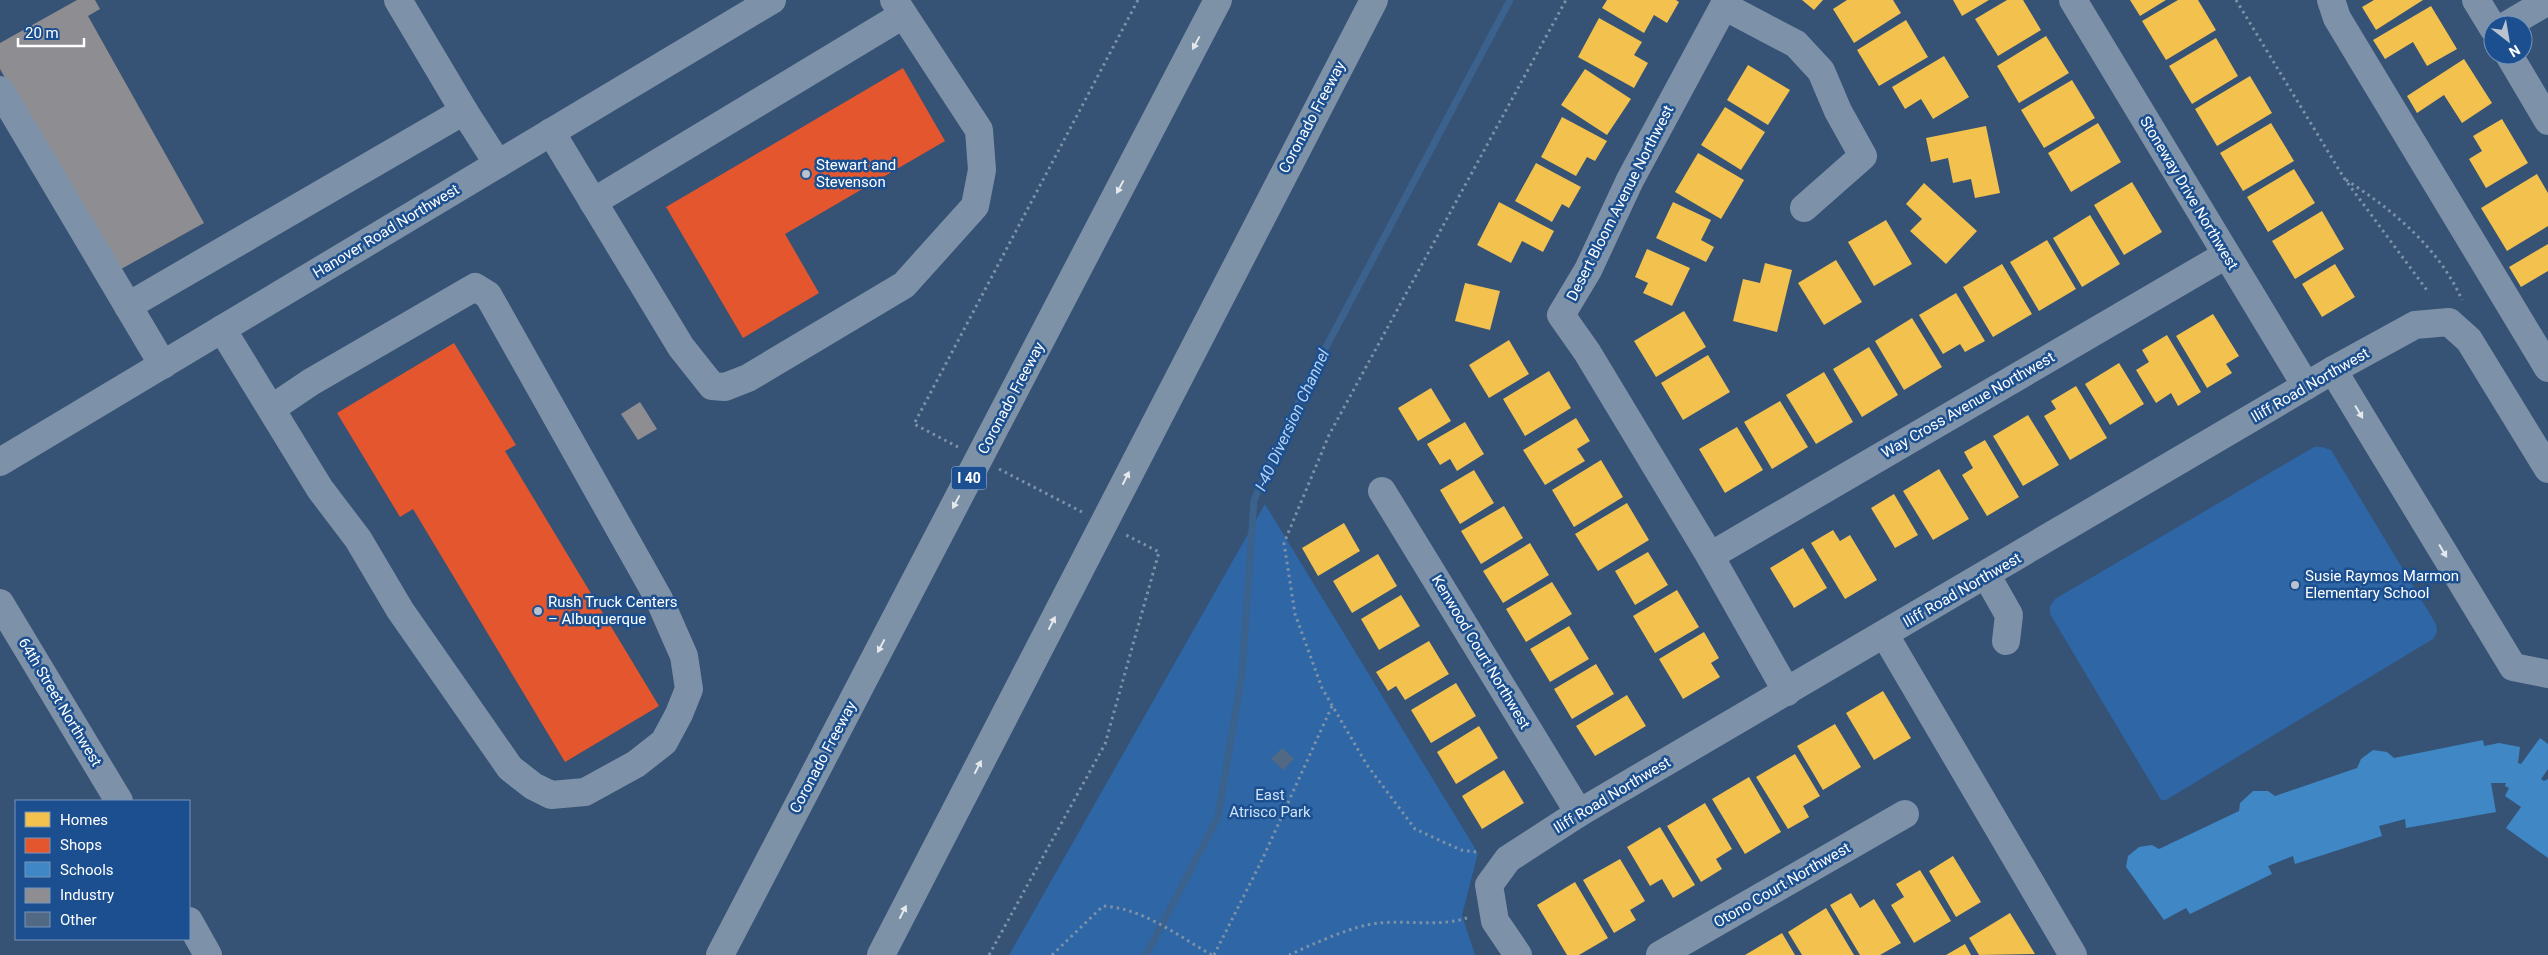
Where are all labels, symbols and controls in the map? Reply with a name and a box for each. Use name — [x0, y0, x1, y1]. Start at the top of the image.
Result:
scale bar — [18, 15, 84, 47]
north arrow — [2483, 15, 2533, 65]
text: 20 m — [25, 24, 59, 42]
one-way arrow — [1191, 36, 1200, 50]
text: N — [2506, 42, 2523, 61]
street label: Coronado Freeway — [1275, 58, 1349, 176]
street label: Desert Bloom Avenue Northwest — [1563, 102, 1677, 304]
street label: Stoneway Drive Northwest — [2136, 113, 2242, 273]
place label: Stewart and Stevenson — [816, 156, 896, 191]
marker: Stewart and Stevenson — [800, 168, 812, 180]
street label: Hanover Road Northwest — [310, 180, 462, 282]
one-way arrow — [1116, 180, 1124, 195]
street label: Coronado Freeway — [974, 339, 1048, 457]
street label: Iliff Road Northwest — [2248, 344, 2372, 426]
water label: I-40 Diversion Channel — [1251, 346, 1333, 494]
street label: Way Cross Avenue Northwest — [1878, 348, 2058, 462]
one-way arrow — [2355, 405, 2364, 418]
road number: I 40 — [952, 466, 986, 489]
one-way arrow — [1122, 471, 1130, 485]
one-way arrow — [952, 495, 960, 509]
one-way arrow — [2439, 544, 2448, 557]
street label: Iliff Road Northwest — [1900, 549, 2024, 631]
place label: Susie Raymos Marmon Elementary School — [2305, 567, 2459, 602]
street label: Kenwood Court Northwest — [1428, 572, 1534, 732]
marker: Susie Raymos Marmon Elementary School — [2289, 579, 2301, 591]
place label: Rush Truck Centers – Albuquerque — [548, 593, 678, 628]
marker: Rush Truck Centers – Albuquerque — [532, 605, 544, 617]
one-way arrow — [1048, 615, 1056, 630]
street label: 64th Street Northwest — [14, 634, 106, 770]
one-way arrow — [877, 639, 885, 653]
street label: Coronado Freeway — [786, 698, 860, 816]
street label: Iliff Road Northwest — [1550, 753, 1674, 837]
one-way arrow — [974, 760, 982, 774]
park label: East Atrisco Park — [1229, 786, 1311, 821]
legend — [15, 800, 190, 940]
text: Homes — [60, 811, 108, 829]
text: Shops — [60, 836, 102, 854]
street label: Otono Court Northwest — [1711, 839, 1854, 931]
text: Schools — [60, 861, 114, 879]
text: Industry — [60, 886, 114, 904]
one-way arrow — [899, 904, 907, 919]
text: Other — [60, 911, 97, 929]

